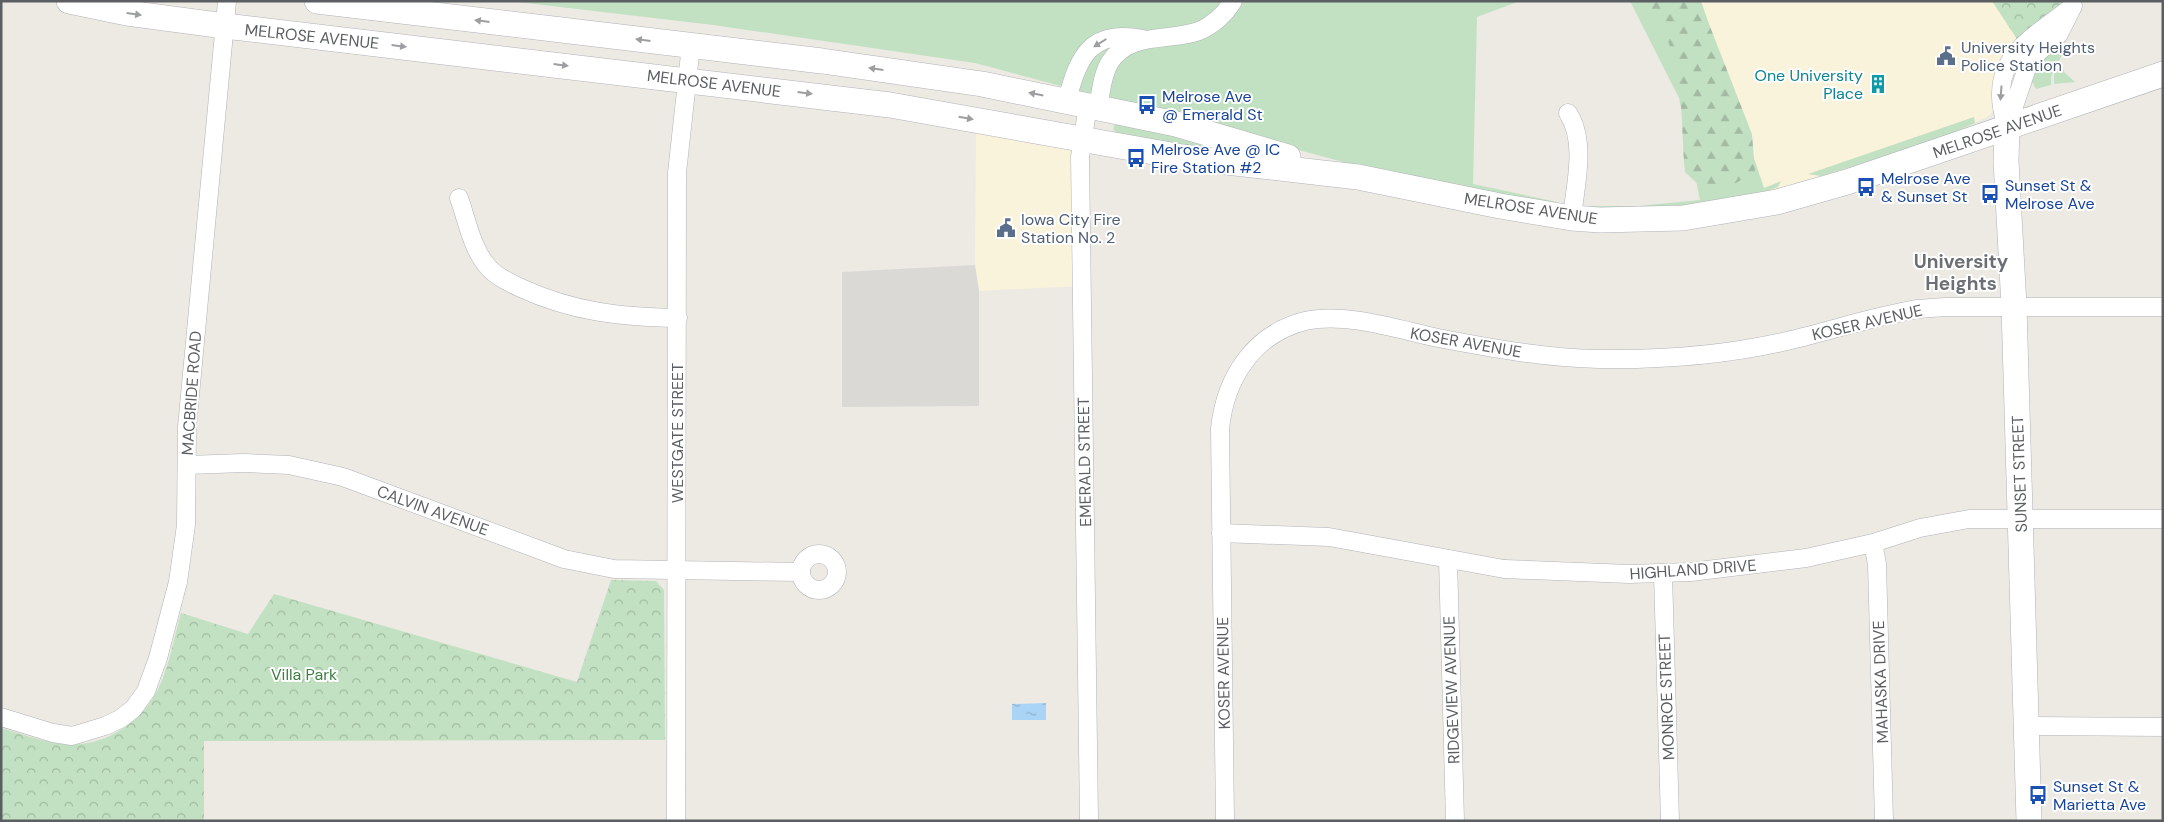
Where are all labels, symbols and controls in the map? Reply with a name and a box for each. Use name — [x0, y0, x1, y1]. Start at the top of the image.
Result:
one-way arrow — [126, 10, 142, 18]
one-way arrow — [473, 17, 489, 25]
street label: MELROSE AVENUE — [244, 19, 380, 54]
one-way arrow — [635, 36, 651, 44]
place label: University Heights Police Station — [1961, 37, 2095, 76]
one-way arrow — [1093, 38, 1106, 47]
one-way arrow — [392, 42, 408, 50]
public building icon: University Heights Police Station — [1935, 45, 1957, 67]
one-way arrow — [553, 61, 569, 69]
street label: MELROSE AVENUE — [646, 65, 782, 102]
one-way arrow — [867, 65, 883, 73]
place label: One University Place — [1755, 65, 1863, 104]
building icon: One University Place — [1867, 73, 1889, 95]
place label: Melrose Ave @ Emerald St — [1162, 86, 1263, 125]
one-way arrow — [1997, 86, 2005, 102]
one-way arrow — [798, 89, 814, 97]
one-way arrow — [1028, 90, 1044, 98]
bus stop icon: Melrose Ave @ Emerald St — [1136, 94, 1158, 116]
street label: MELROSE AVENUE — [1930, 100, 2064, 163]
one-way arrow — [958, 114, 974, 122]
place label: Melrose Ave @ IC Fire Station #2 — [1151, 139, 1280, 178]
bus stop icon: Melrose Ave @ IC Fire Station #2 — [1125, 147, 1147, 169]
place label: Melrose Ave & Sunset St — [1881, 168, 1971, 207]
place label: Sunset St & Melrose Ave — [2005, 175, 2095, 214]
bus stop icon: Melrose Ave & Sunset St — [1855, 176, 1877, 198]
bus stop icon: Sunset St & Melrose Ave — [1979, 183, 2001, 205]
street label: MELROSE AVENUE — [1463, 188, 1599, 229]
place label: Iowa City Fire Station No. 2 — [1021, 209, 1121, 248]
public building icon: Iowa City Fire Station No. 2 — [995, 217, 1017, 239]
district label: University Heights — [1914, 249, 2009, 296]
street label: KOSER AVENUE — [1810, 300, 1924, 345]
street label: KOSER AVENUE — [1409, 322, 1523, 363]
street label: MACBRIDE ROAD — [177, 330, 206, 456]
street label: WESTGATE STREET — [667, 363, 688, 503]
street label: EMERALD STREET — [1073, 397, 1096, 527]
street label: SUNSET STREET — [2007, 415, 2032, 533]
street label: CALVIN AVENUE — [374, 481, 492, 540]
street label: HIGHLAND DRIVE — [1629, 555, 1757, 584]
street label: RIDGEVIEW AVENUE — [1438, 616, 1465, 764]
street label: KOSER AVENUE — [1212, 617, 1235, 729]
street label: MAHASKA DRIVE — [1868, 620, 1893, 744]
street label: MONROE STREET — [1654, 633, 1679, 761]
park label: Villa Park — [271, 664, 337, 685]
place label: Sunset St & Marietta Ave — [2053, 776, 2146, 815]
bus stop icon: Sunset St & Marietta Ave — [2027, 784, 2049, 806]

